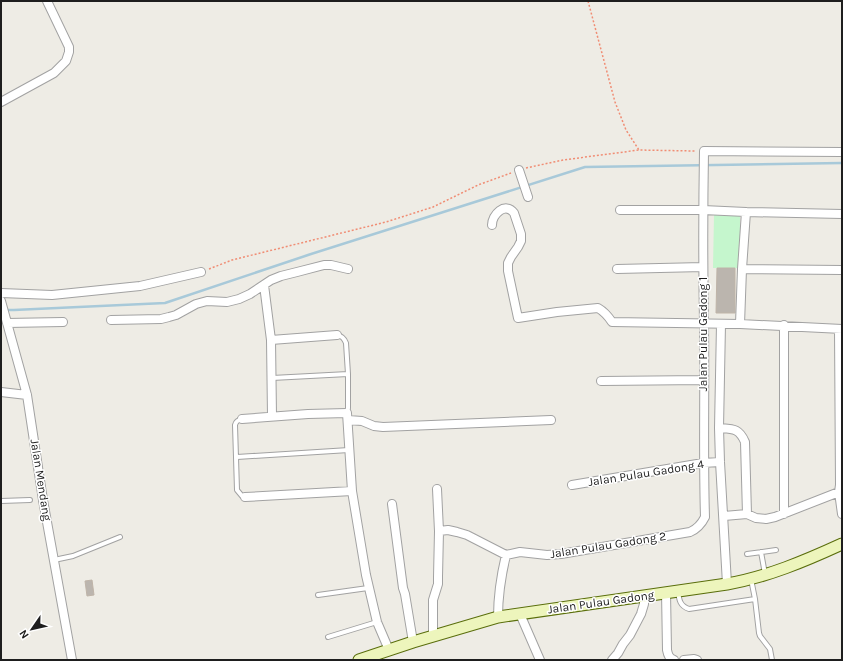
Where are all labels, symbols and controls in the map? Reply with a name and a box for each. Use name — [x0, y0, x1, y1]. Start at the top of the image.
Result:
street label: Jalan Pulau Gadong 1 — [696, 277, 710, 391]
street label: Jalan Mendang — [28, 438, 54, 522]
street label: Jalan Pulau Gadong 4 — [587, 457, 705, 489]
street label: Jalan Pulau Gadong 2 — [549, 529, 667, 561]
street label: Jalan Pulau Gadong — [547, 588, 655, 616]
north arrow — [12, 609, 52, 649]
text: N — [17, 627, 32, 641]

